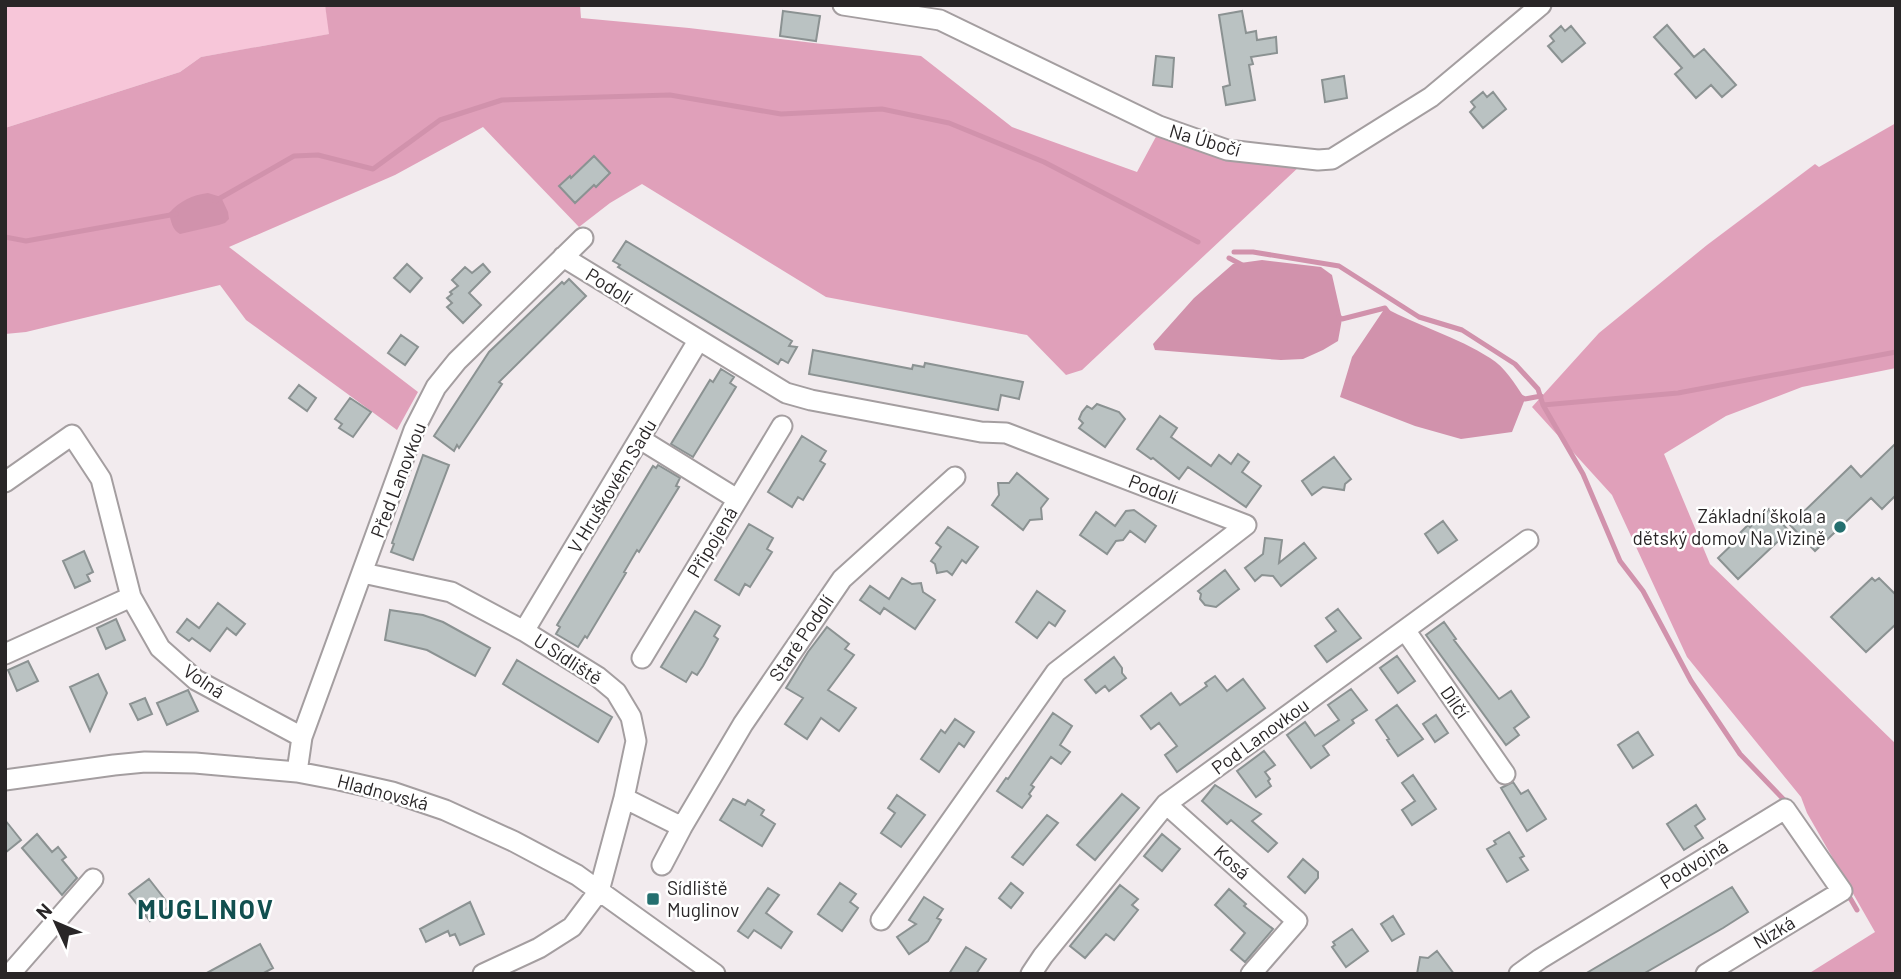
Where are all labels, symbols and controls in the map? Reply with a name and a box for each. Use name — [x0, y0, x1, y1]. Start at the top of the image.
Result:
street label: Na Úbočí — [1167, 118, 1243, 161]
street label: Podolí — [582, 262, 637, 309]
street label: V Hruškovém Sadu — [562, 414, 661, 557]
street label: Před Lanovkou — [365, 419, 430, 541]
street label: Podolí — [1126, 469, 1181, 508]
street label: Připojená — [682, 502, 742, 581]
place label: Základní škola a dětský domov Na Vizině — [1632, 504, 1826, 549]
marker: Základní škola a dětský domov Na Vizině — [1832, 519, 1848, 535]
street label: Staré Podolí — [763, 590, 838, 685]
street label: U Sídliště — [530, 628, 607, 689]
street label: Volná — [179, 658, 229, 703]
street label: Dílčí — [1436, 681, 1475, 722]
street label: Pod Lanovkou — [1207, 693, 1313, 779]
street label: Hladnovská — [335, 768, 431, 815]
street label: Podvojná — [1656, 834, 1732, 893]
street label: Kosá — [1210, 840, 1255, 884]
place label: Sídliště Muglinov — [667, 876, 739, 921]
north arrow — [21, 888, 91, 958]
marker: Sídliště Muglinov — [645, 891, 661, 907]
district label: MUGLINOV — [137, 893, 275, 924]
text: N — [31, 898, 56, 923]
street label: Nízká — [1749, 910, 1799, 953]

